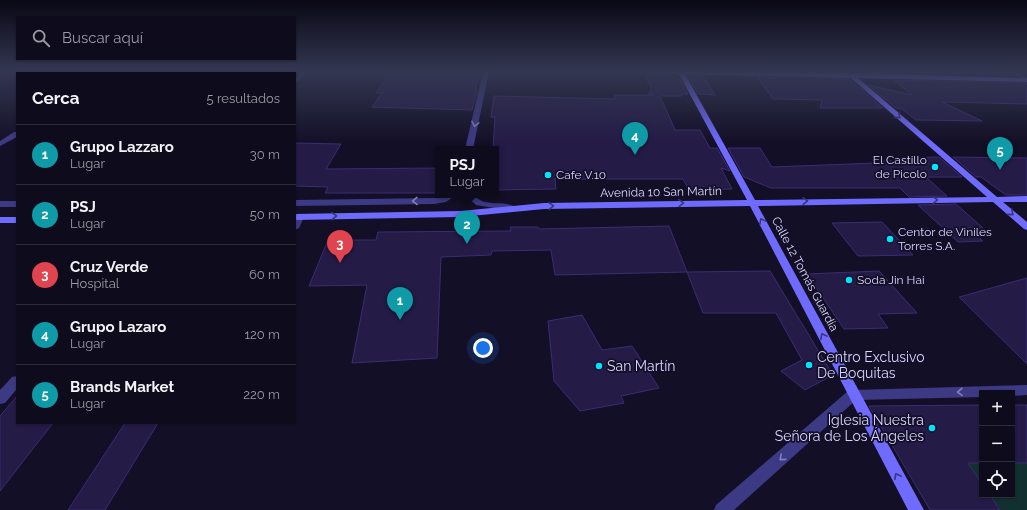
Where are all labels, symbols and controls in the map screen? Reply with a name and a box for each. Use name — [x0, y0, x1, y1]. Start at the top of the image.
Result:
search box — [16, 16, 296, 60]
icon: search — [30, 27, 52, 49]
text: Buscar aquí — [62, 29, 143, 47]
text: Cerca — [32, 88, 80, 108]
text: 5 resultados — [207, 91, 280, 106]
one-way arrow — [894, 111, 901, 118]
one-way arrow — [471, 121, 479, 127]
pin: 4 — [622, 122, 648, 155]
pin: 5 — [987, 137, 1013, 170]
text: Grupo Lazzaro — [70, 138, 174, 156]
popup — [435, 146, 499, 198]
text: 1 — [42, 147, 48, 162]
text: 30 m — [250, 147, 280, 162]
place label: El Castillo de Picolo — [873, 153, 927, 181]
text: Lugar — [70, 156, 105, 171]
text: PSJ — [450, 156, 475, 174]
marker: El Castillo de Picolo — [930, 162, 940, 172]
place label: Cafe V.10 — [556, 168, 606, 182]
marker: Cafe V.10 — [543, 170, 553, 180]
text: Lugar — [450, 174, 484, 189]
street label: Avenida 10 San Martín — [600, 184, 722, 200]
one-way arrow — [932, 196, 938, 204]
one-way arrow — [412, 197, 418, 205]
one-way arrow — [802, 197, 808, 205]
text: PSJ — [70, 198, 96, 216]
one-way arrow — [678, 199, 684, 207]
one-way arrow — [548, 201, 554, 210]
text: 2 — [41, 207, 49, 222]
text: 50 m — [250, 207, 280, 222]
one-way arrow — [1006, 209, 1013, 216]
pin: 2 — [454, 211, 480, 244]
one-way arrow — [331, 212, 337, 221]
street label: Calle 12 Tomás Guardia — [769, 214, 841, 334]
text: Lugar — [70, 216, 105, 231]
one-way arrow — [759, 218, 767, 225]
place label: Centor de Viniles Torres S.A. — [898, 225, 992, 253]
pin: 3 — [327, 230, 353, 263]
marker: Centor de Viniles Torres S.A. — [885, 234, 895, 244]
text: Cruz Verde — [70, 258, 148, 276]
text: 3 — [41, 267, 49, 282]
text: 60 m — [249, 267, 280, 282]
place label: Soda Jin Hai — [857, 273, 925, 287]
marker: Soda Jin Hai — [844, 275, 854, 285]
text: Hospital — [70, 276, 119, 291]
pin: 1 — [387, 287, 413, 320]
text: Grupo Lazaro — [70, 318, 166, 336]
text: 4 — [41, 327, 49, 342]
text: 120 m — [244, 327, 280, 342]
one-way arrow — [820, 333, 827, 341]
text: Lugar — [70, 336, 105, 351]
your location — [473, 338, 493, 358]
place label: Centro Exclusivo De Boquitas — [817, 349, 925, 381]
place label: San Martín — [607, 358, 676, 374]
marker: Centro Exclusivo De Boquitas — [804, 360, 814, 370]
marker: San Martín — [594, 361, 604, 371]
text: Brands Market — [70, 378, 174, 396]
text: 5 — [41, 387, 49, 402]
text: 220 m — [243, 387, 280, 402]
one-way arrow — [957, 388, 963, 396]
map controls — [979, 390, 1015, 498]
button: + — [979, 390, 1015, 426]
text: Lugar — [70, 396, 105, 411]
place label: Iglesia Nuestra Señora de Los Ángeles — [775, 412, 924, 444]
marker: Iglesia Nuestra Señora de Los Ángeles — [927, 423, 937, 433]
button: − — [979, 426, 1015, 462]
one-way arrow — [779, 453, 787, 460]
button: locate — [979, 462, 1015, 498]
one-way arrow — [894, 473, 902, 480]

